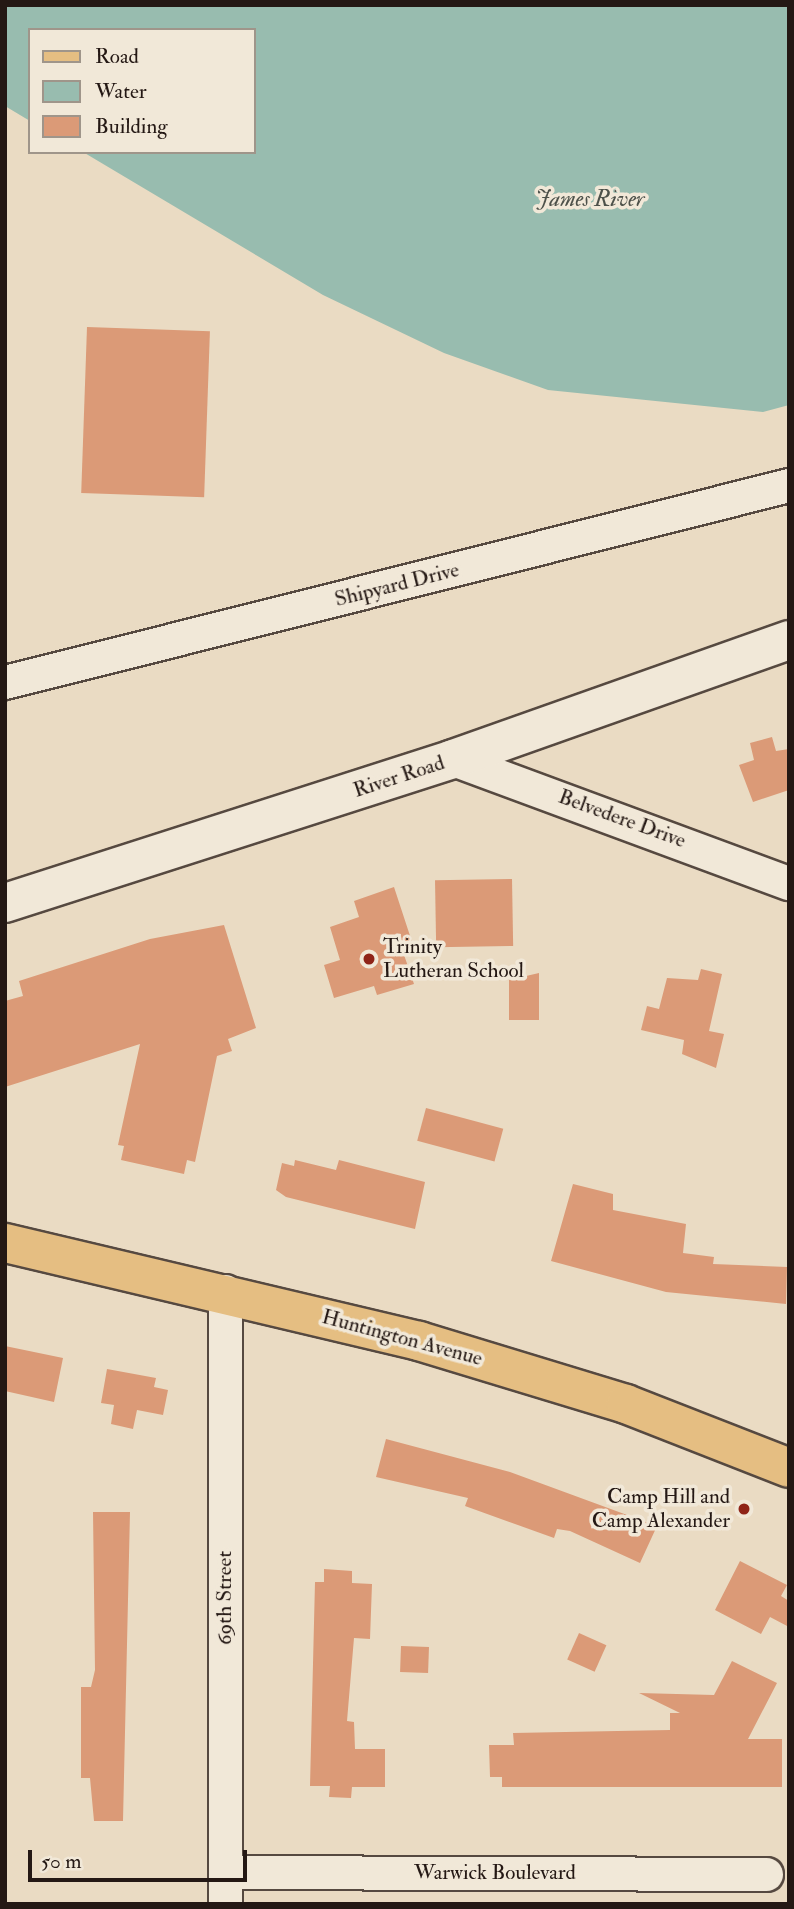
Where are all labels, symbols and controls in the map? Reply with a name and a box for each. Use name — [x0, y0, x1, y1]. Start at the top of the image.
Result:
legend — [28, 28, 256, 154]
text: Road — [95, 43, 139, 70]
text: Water — [95, 78, 147, 105]
text: Building — [95, 113, 168, 140]
water label: James River — [536, 185, 644, 213]
street label: Shipyard Drive — [332, 557, 462, 613]
street label: River Road — [350, 750, 448, 804]
street label: Belvedere Drive — [555, 784, 689, 854]
place label: Trinity Lutheran School — [383, 934, 524, 984]
marker: Trinity Lutheran School — [361, 951, 377, 967]
street label: Huntington Avenue — [319, 1304, 485, 1372]
place label: Camp Hill and Camp Alexander — [592, 1484, 730, 1534]
marker: Camp Hill and Camp Alexander — [736, 1501, 752, 1517]
street label: 69th Street — [212, 1551, 238, 1645]
scale bar — [32, 1836, 250, 1880]
text: 50 m — [41, 1848, 82, 1875]
street label: Warwick Boulevard — [414, 1860, 576, 1886]

